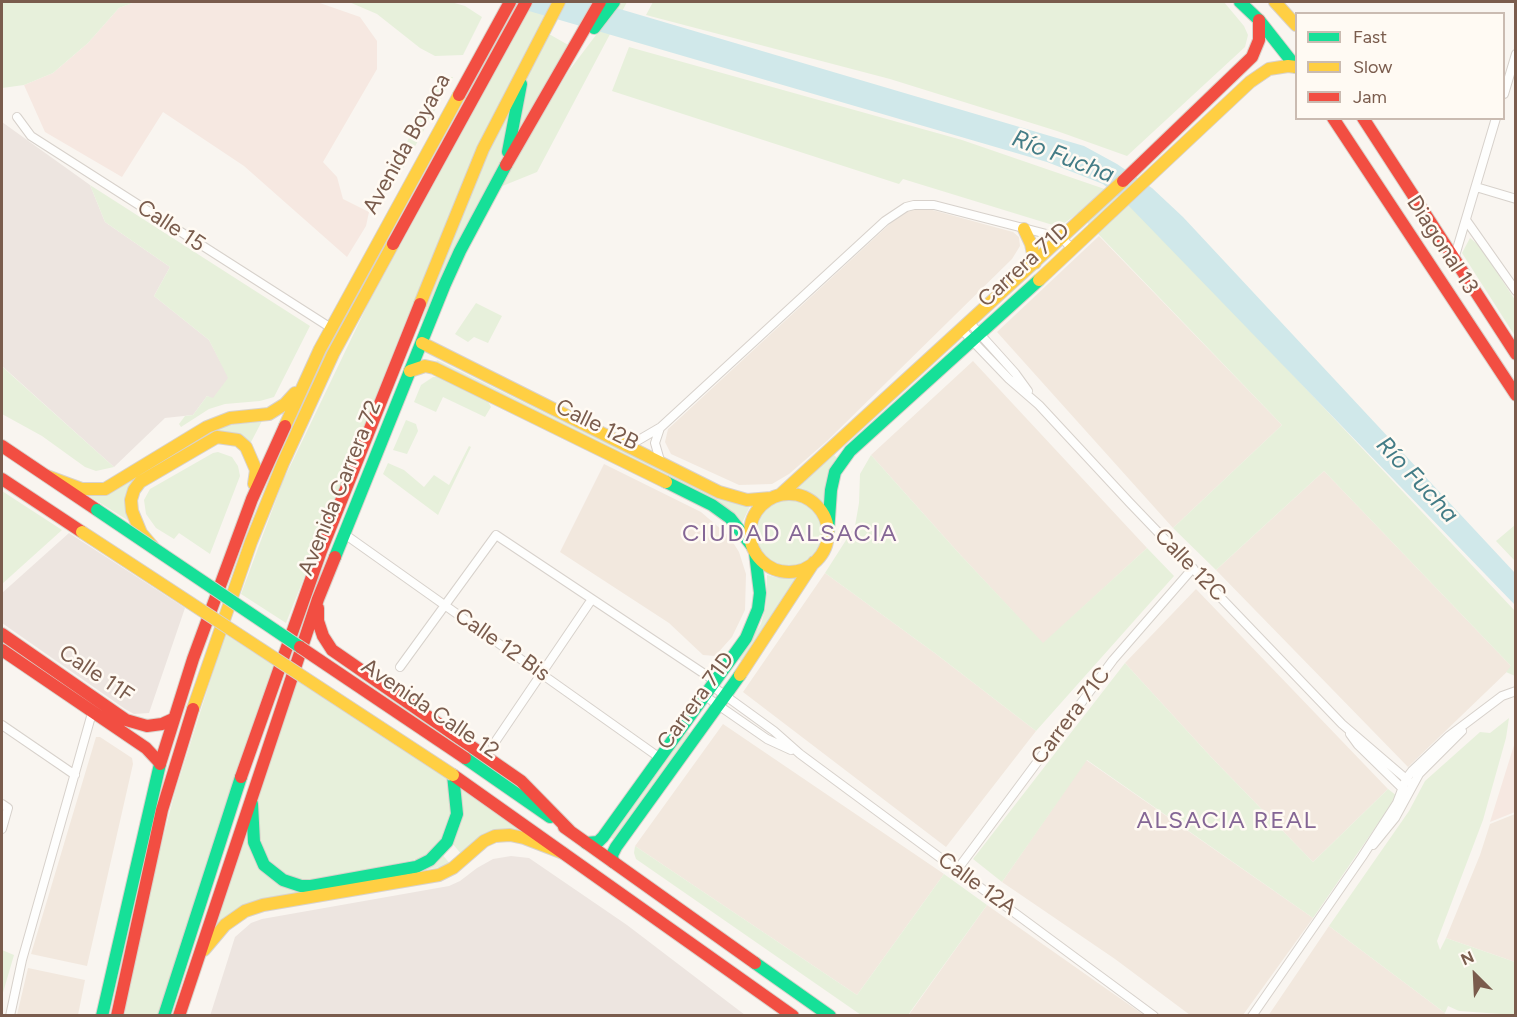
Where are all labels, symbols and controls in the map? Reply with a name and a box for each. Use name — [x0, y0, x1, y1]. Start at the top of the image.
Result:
legend — [1295, 12, 1505, 120]
text: Fast — [1353, 26, 1387, 48]
text: Slow — [1353, 56, 1392, 78]
street label: Avenida Boyaca — [358, 69, 456, 219]
text: Jam — [1353, 86, 1387, 108]
water label: Río Fucha — [1008, 124, 1118, 190]
street label: Diagonal 13 — [1400, 191, 1484, 299]
street label: Calle 15 — [132, 194, 210, 258]
street label: Carrera 71D — [973, 217, 1075, 313]
street label: Calle 12B — [551, 394, 643, 456]
street label: Avenida Carrera 72 — [293, 396, 387, 580]
water label: Río Fucha — [1370, 431, 1464, 529]
district label: CIUDAD ALSACIA — [682, 520, 898, 548]
street label: Calle 12C — [1149, 523, 1231, 607]
street label: Calle 12 Bis — [449, 603, 555, 687]
street label: Calle 11F — [54, 639, 138, 709]
street label: Carrera 71D — [652, 647, 740, 755]
street label: Avenida Calle 12 — [356, 653, 504, 765]
street label: Carrera 71C — [1026, 662, 1116, 770]
district label: ALSACIA REAL — [1136, 807, 1318, 835]
street label: Calle 12A — [933, 847, 1021, 921]
north arrow — [1445, 945, 1505, 1005]
text: N — [1458, 947, 1477, 969]

